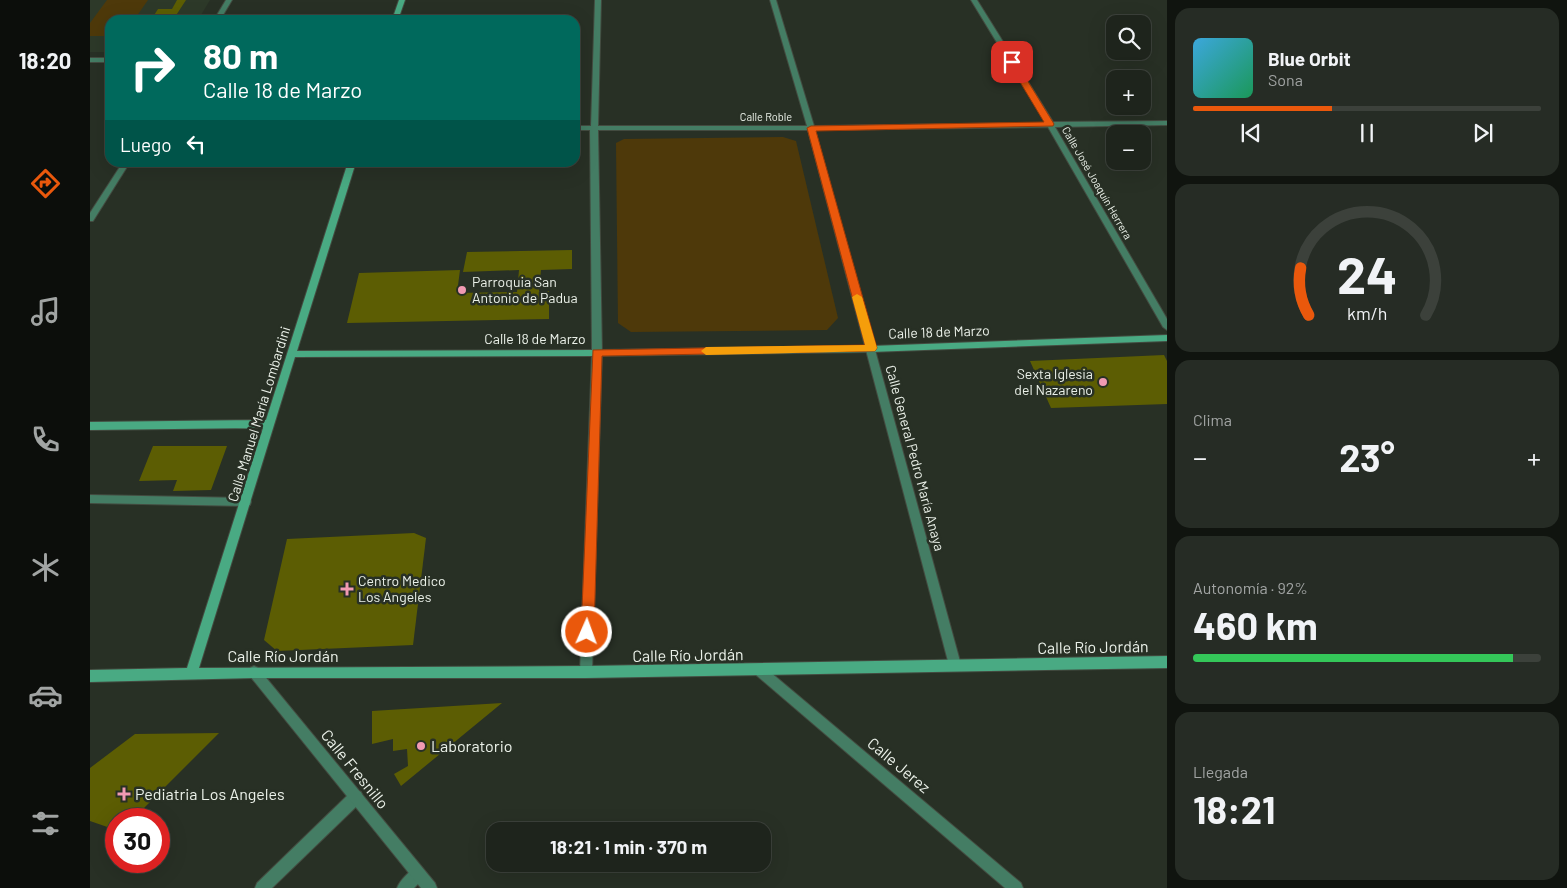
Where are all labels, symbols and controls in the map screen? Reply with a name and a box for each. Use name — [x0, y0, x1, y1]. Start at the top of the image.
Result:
map controls — [1106, 15, 1151, 170]
button: search — [1106, 15, 1151, 60]
text: 80 m — [203, 34, 278, 76]
icon: right — [120, 35, 185, 100]
pin — [991, 41, 1033, 83]
text: 18:20 — [19, 47, 71, 73]
text: Blue Orbit — [1268, 47, 1351, 70]
icon: arrive — [998, 48, 1026, 76]
button: + — [1106, 70, 1151, 115]
text: Sona — [1268, 70, 1303, 89]
text: Calle 18 de Marzo — [203, 76, 362, 102]
street label: Calle Roble — [740, 110, 792, 123]
icon: previous — [1237, 119, 1265, 147]
icon: pause — [1353, 119, 1381, 147]
icon: next — [1469, 119, 1497, 147]
street label: Calle José Joaquín Herrera — [1060, 124, 1135, 241]
button: − — [1106, 125, 1151, 170]
icon: left — [182, 130, 210, 158]
text: Luego — [120, 133, 172, 156]
icon: directions — [28, 166, 63, 201]
text: 24 — [1337, 242, 1397, 304]
place label: Parroquia San Antonio de Padua — [472, 273, 578, 306]
marker: Parroquia San Antonio de Padua — [456, 284, 468, 296]
icon: music — [28, 294, 63, 329]
text: km/h — [1347, 302, 1387, 324]
street label: Calle 18 de Marzo — [888, 321, 990, 342]
street label: Calle Manuel María Lombardini — [224, 324, 293, 504]
street label: Calle 18 de Marzo — [484, 330, 586, 347]
street label: Calle General Pedro María Anaya — [882, 363, 949, 553]
place label: Sexta Iglesia del Nazareno — [1014, 365, 1093, 398]
marker: Sexta Iglesia del Nazareno — [1097, 376, 1109, 388]
text: Clima — [1193, 410, 1232, 429]
icon: phone — [28, 422, 63, 457]
text: 23° — [1339, 434, 1395, 480]
text: − — [1193, 440, 1207, 474]
text: + — [1527, 440, 1541, 474]
icon: climate — [28, 550, 63, 585]
place label: Centro Medico Los Angeles — [358, 572, 446, 605]
text: Autonomía · 92% — [1193, 578, 1308, 597]
marker: Centro Medico Los Angeles — [340, 582, 354, 596]
text: 460 km — [1193, 602, 1318, 648]
position arrow — [560, 605, 612, 657]
street label: Calle Río Jordán — [1037, 636, 1149, 657]
street label: Calle Río Jordán — [632, 644, 744, 665]
street label: Calle Río Jordán — [227, 646, 339, 665]
icon: car — [28, 678, 63, 713]
street label: Calle Fresnillo — [318, 725, 393, 812]
street label: Calle Jerez — [864, 733, 935, 796]
place label: Laboratorio — [431, 736, 512, 755]
marker: Laboratorio — [415, 740, 427, 752]
text: Llegada — [1193, 762, 1248, 781]
place label: Pediatria Los Angeles — [135, 784, 285, 803]
text: 18:21 — [1193, 786, 1275, 832]
marker: Pediatria Los Angeles — [117, 787, 131, 801]
icon: filters — [28, 806, 63, 841]
speed limit sign: 30 — [105, 808, 170, 873]
text: 18:21 · 1 min · 370 m — [550, 835, 707, 858]

